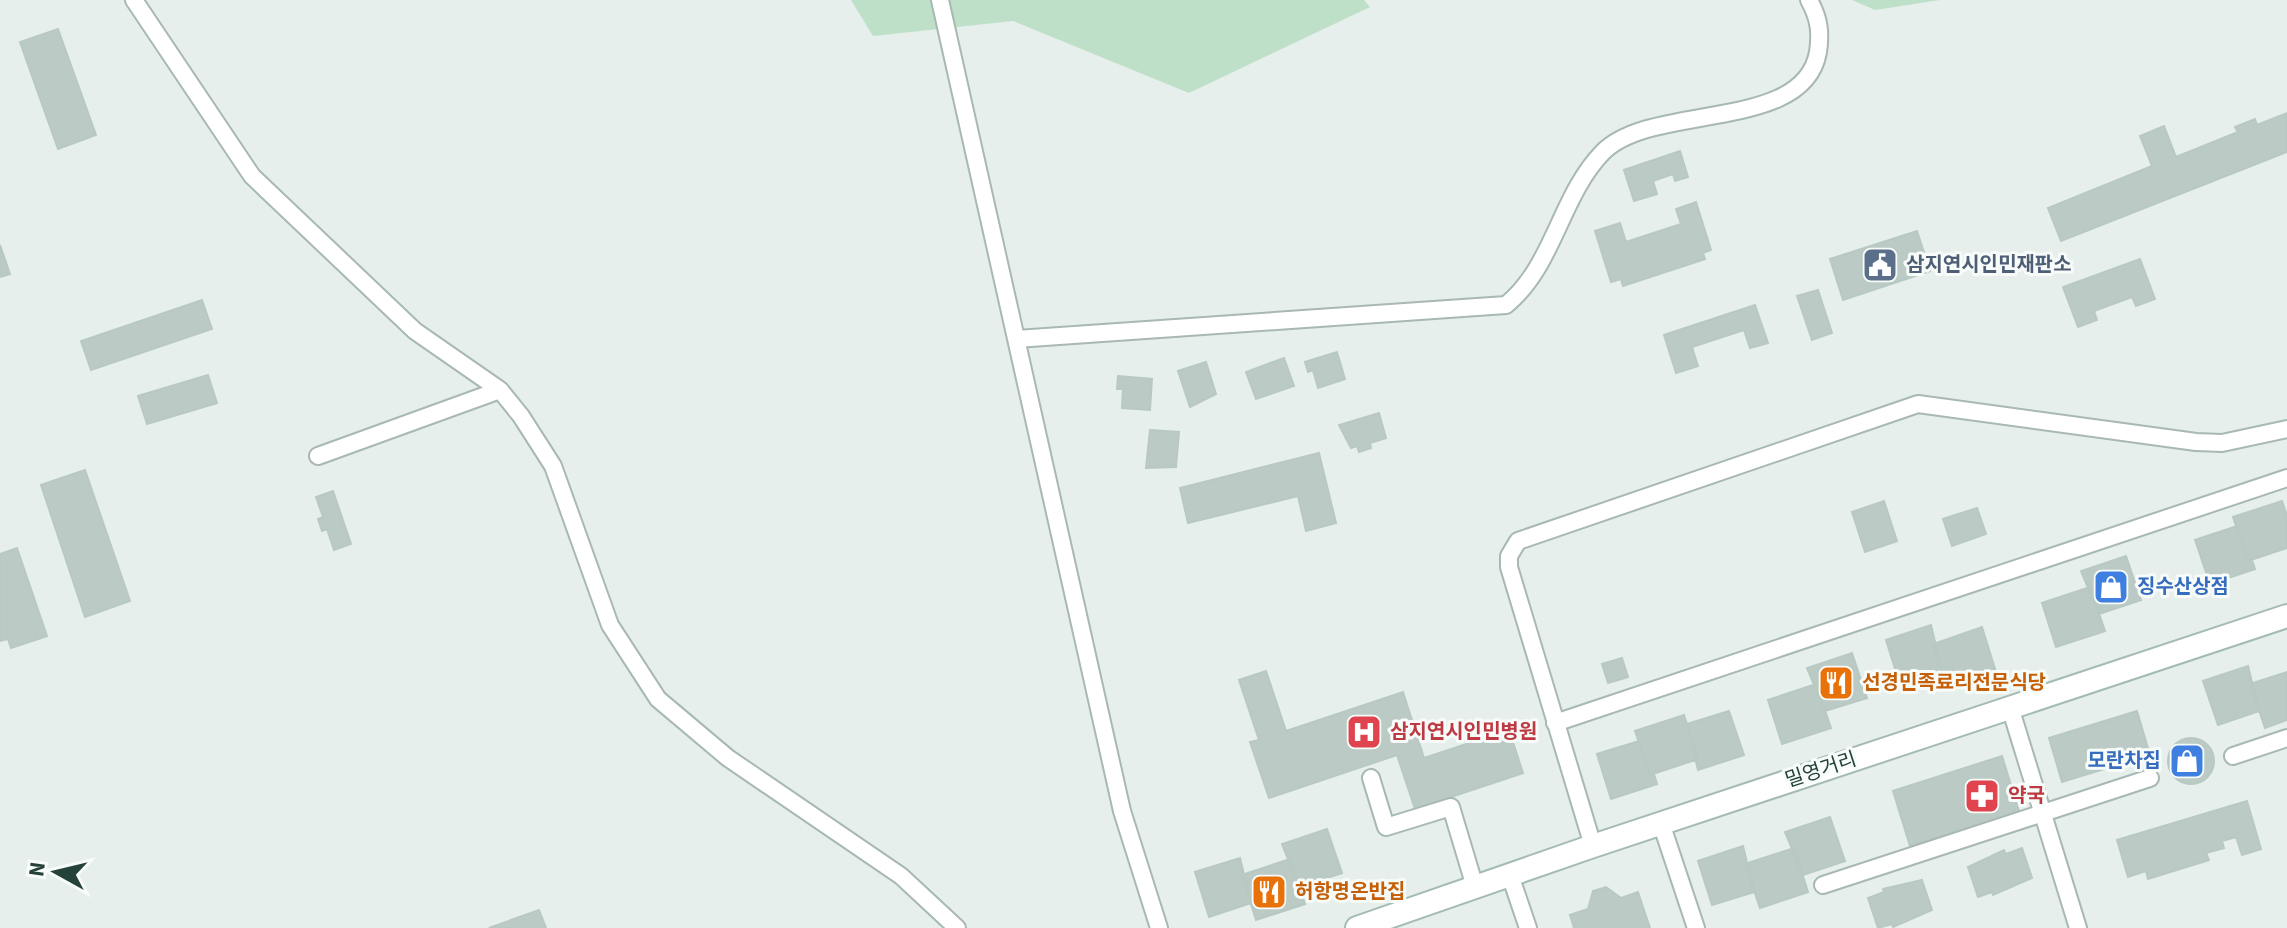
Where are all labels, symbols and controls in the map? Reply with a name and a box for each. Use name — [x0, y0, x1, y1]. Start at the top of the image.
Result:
public building icon: 삼지연시인민재판소 — [1861, 246, 1899, 284]
place label: 삼지연시인민재판소 — [1906, 251, 2072, 279]
shop icon: 징수산상점 — [2092, 568, 2130, 606]
place label: 징수산상점 — [2137, 573, 2229, 601]
restaurant icon: 선경민족료리전문식당 — [1817, 664, 1855, 702]
place label: 선경민족료리전문식당 — [1862, 669, 2046, 697]
hospital icon: 삼지연시인민병원 — [1345, 713, 1383, 751]
place label: 삼지연시인민병원 — [1390, 718, 1537, 746]
shop icon: 모란차집 — [2168, 742, 2206, 780]
street label: 밀영거리 — [1782, 745, 1860, 795]
place label: 모란차집 — [2087, 747, 2161, 775]
pharmacy icon: 약국 — [1963, 777, 2001, 815]
place label: 약국 — [2008, 782, 2045, 810]
north arrow — [16, 832, 96, 912]
text: N — [20, 860, 54, 879]
restaurant icon: 허항명온반집 — [1250, 873, 1288, 911]
place label: 허항명온반집 — [1295, 878, 1405, 906]

